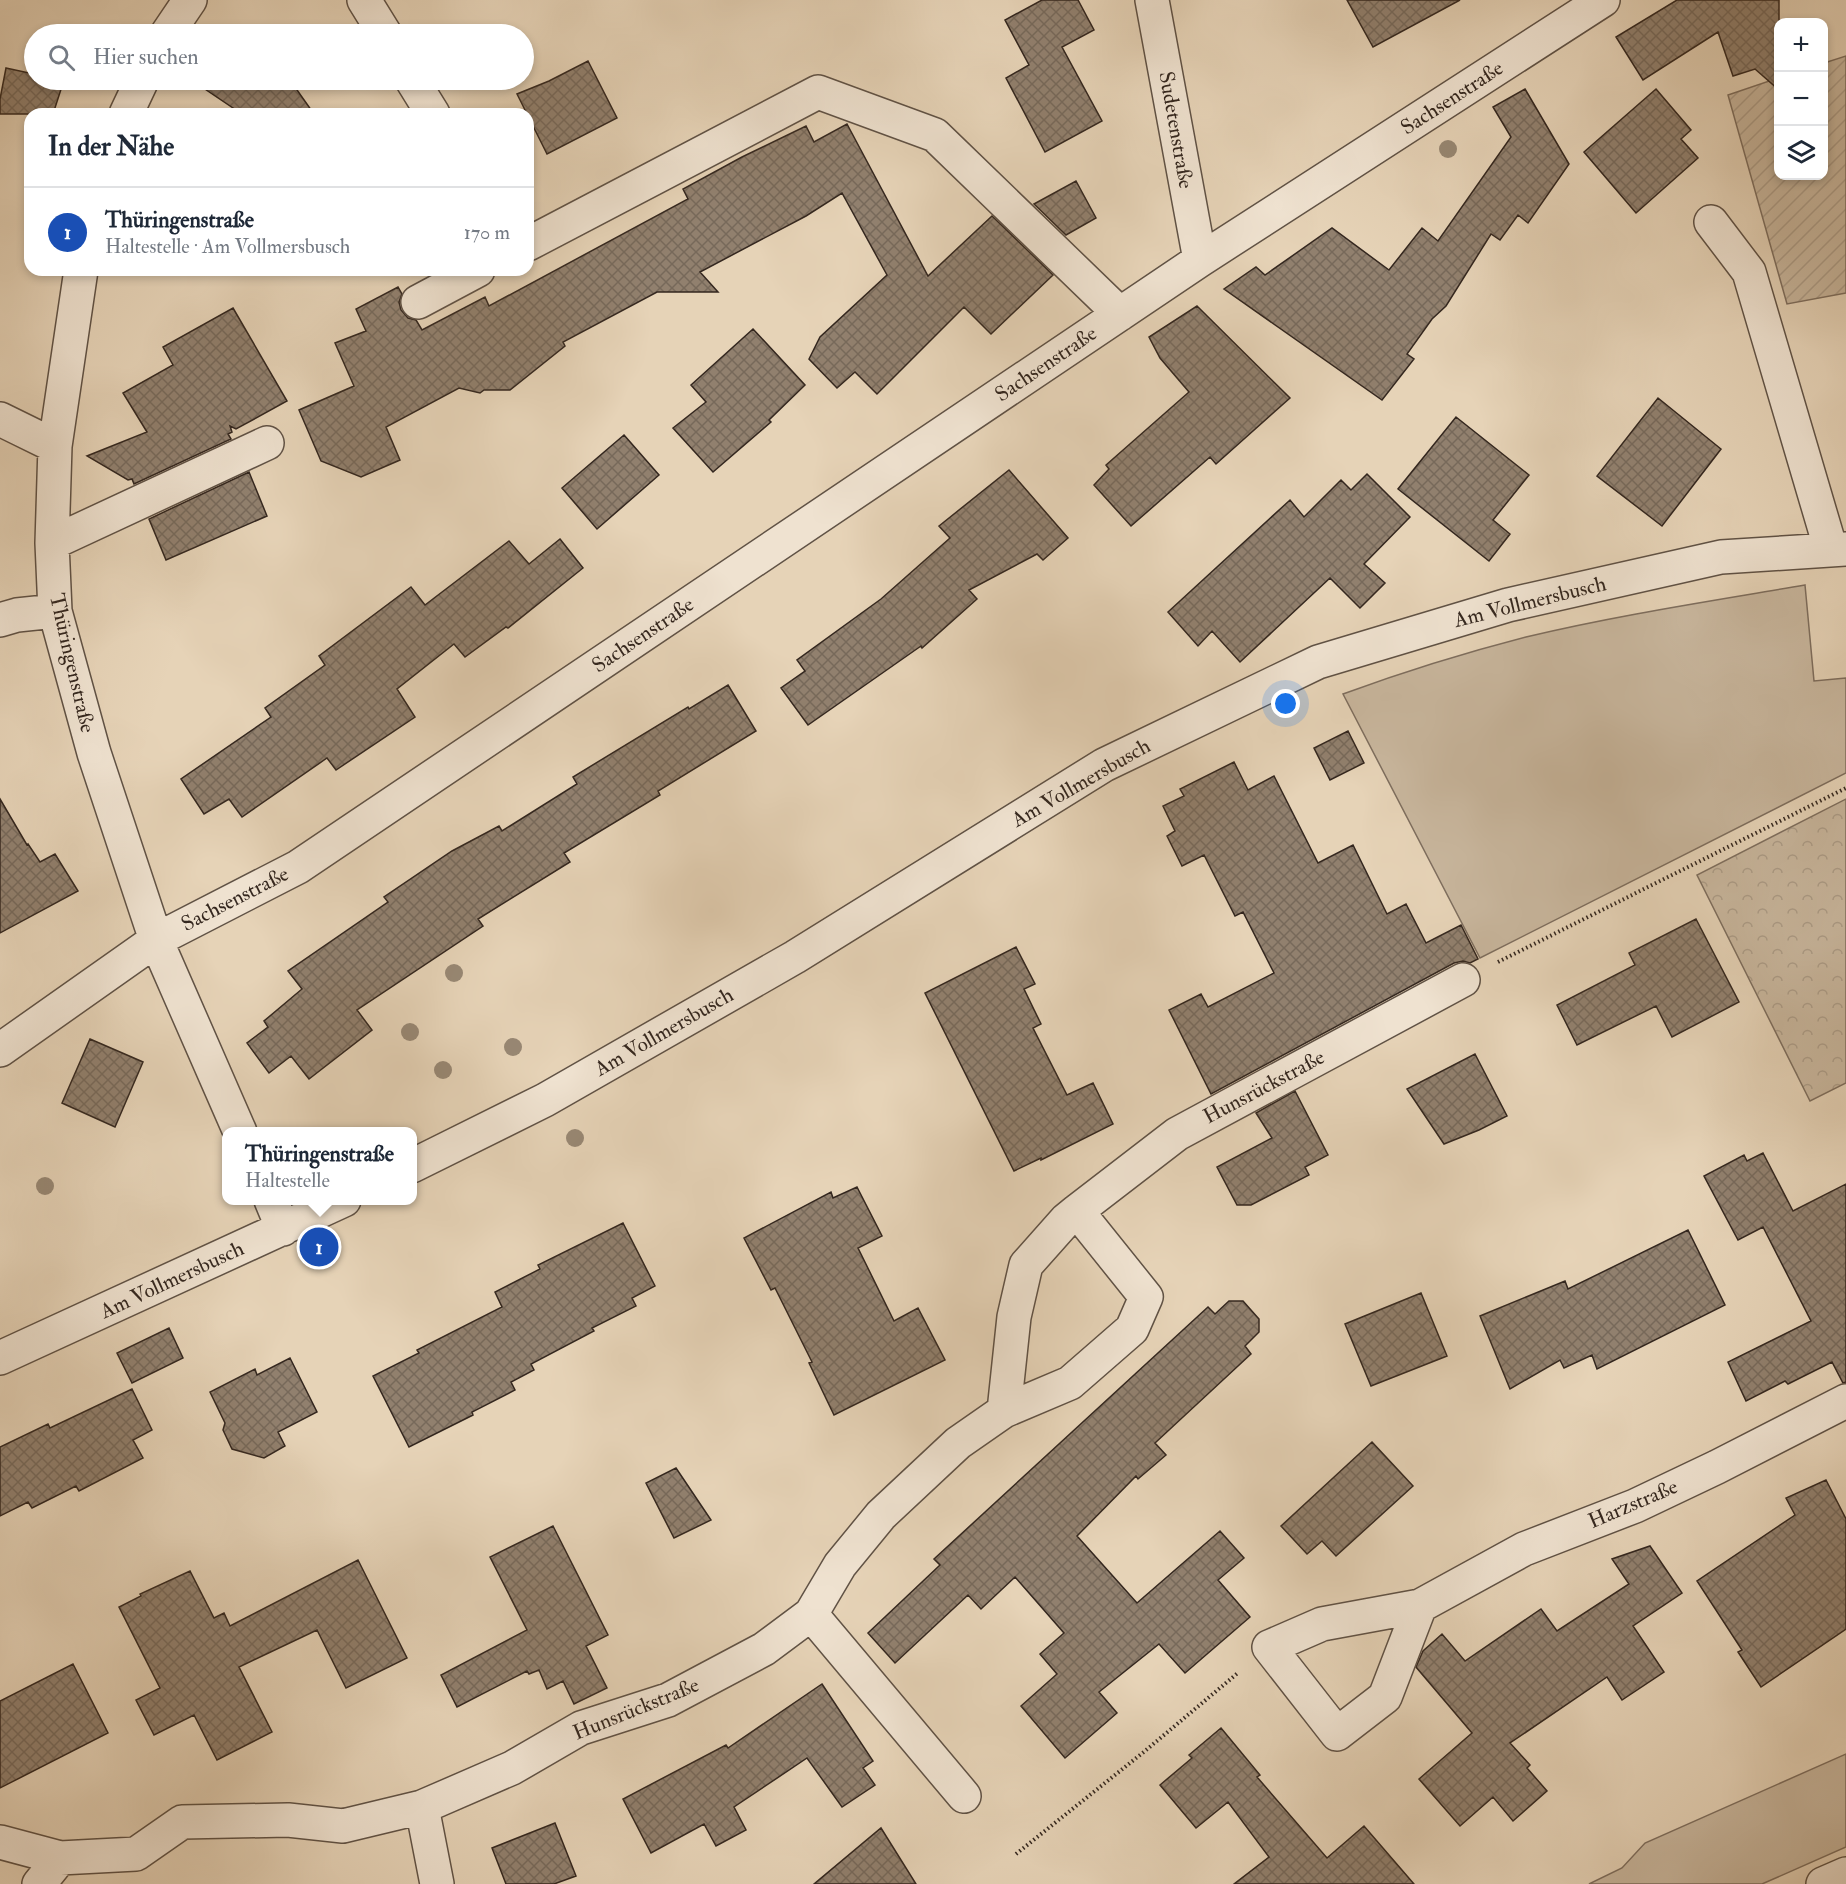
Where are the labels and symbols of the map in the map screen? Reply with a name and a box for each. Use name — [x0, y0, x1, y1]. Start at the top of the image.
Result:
street label: Sachsenstraße — [1396, 55, 1509, 141]
street label: Sudetenstraße — [1152, 69, 1200, 191]
street label: Sachsenstraße — [990, 320, 1102, 408]
street label: Am Vollmersbusch — [1450, 570, 1609, 634]
street label: Thüringenstraße — [43, 591, 101, 735]
street label: Sachsenstraße — [587, 591, 699, 679]
your location — [1271, 689, 1300, 718]
street label: Am Vollmersbusch — [1006, 732, 1155, 834]
street label: Sachsenstraße — [177, 860, 294, 938]
street label: Am Vollmersbusch — [589, 981, 738, 1083]
street label: Hunsrückstraße — [1199, 1044, 1329, 1130]
pin: 1 — [300, 1224, 338, 1270]
street label: Am Vollmersbusch — [95, 1235, 248, 1326]
street label: Harzstraße — [1584, 1473, 1682, 1535]
street label: Hunsrückstraße — [569, 1671, 703, 1747]

